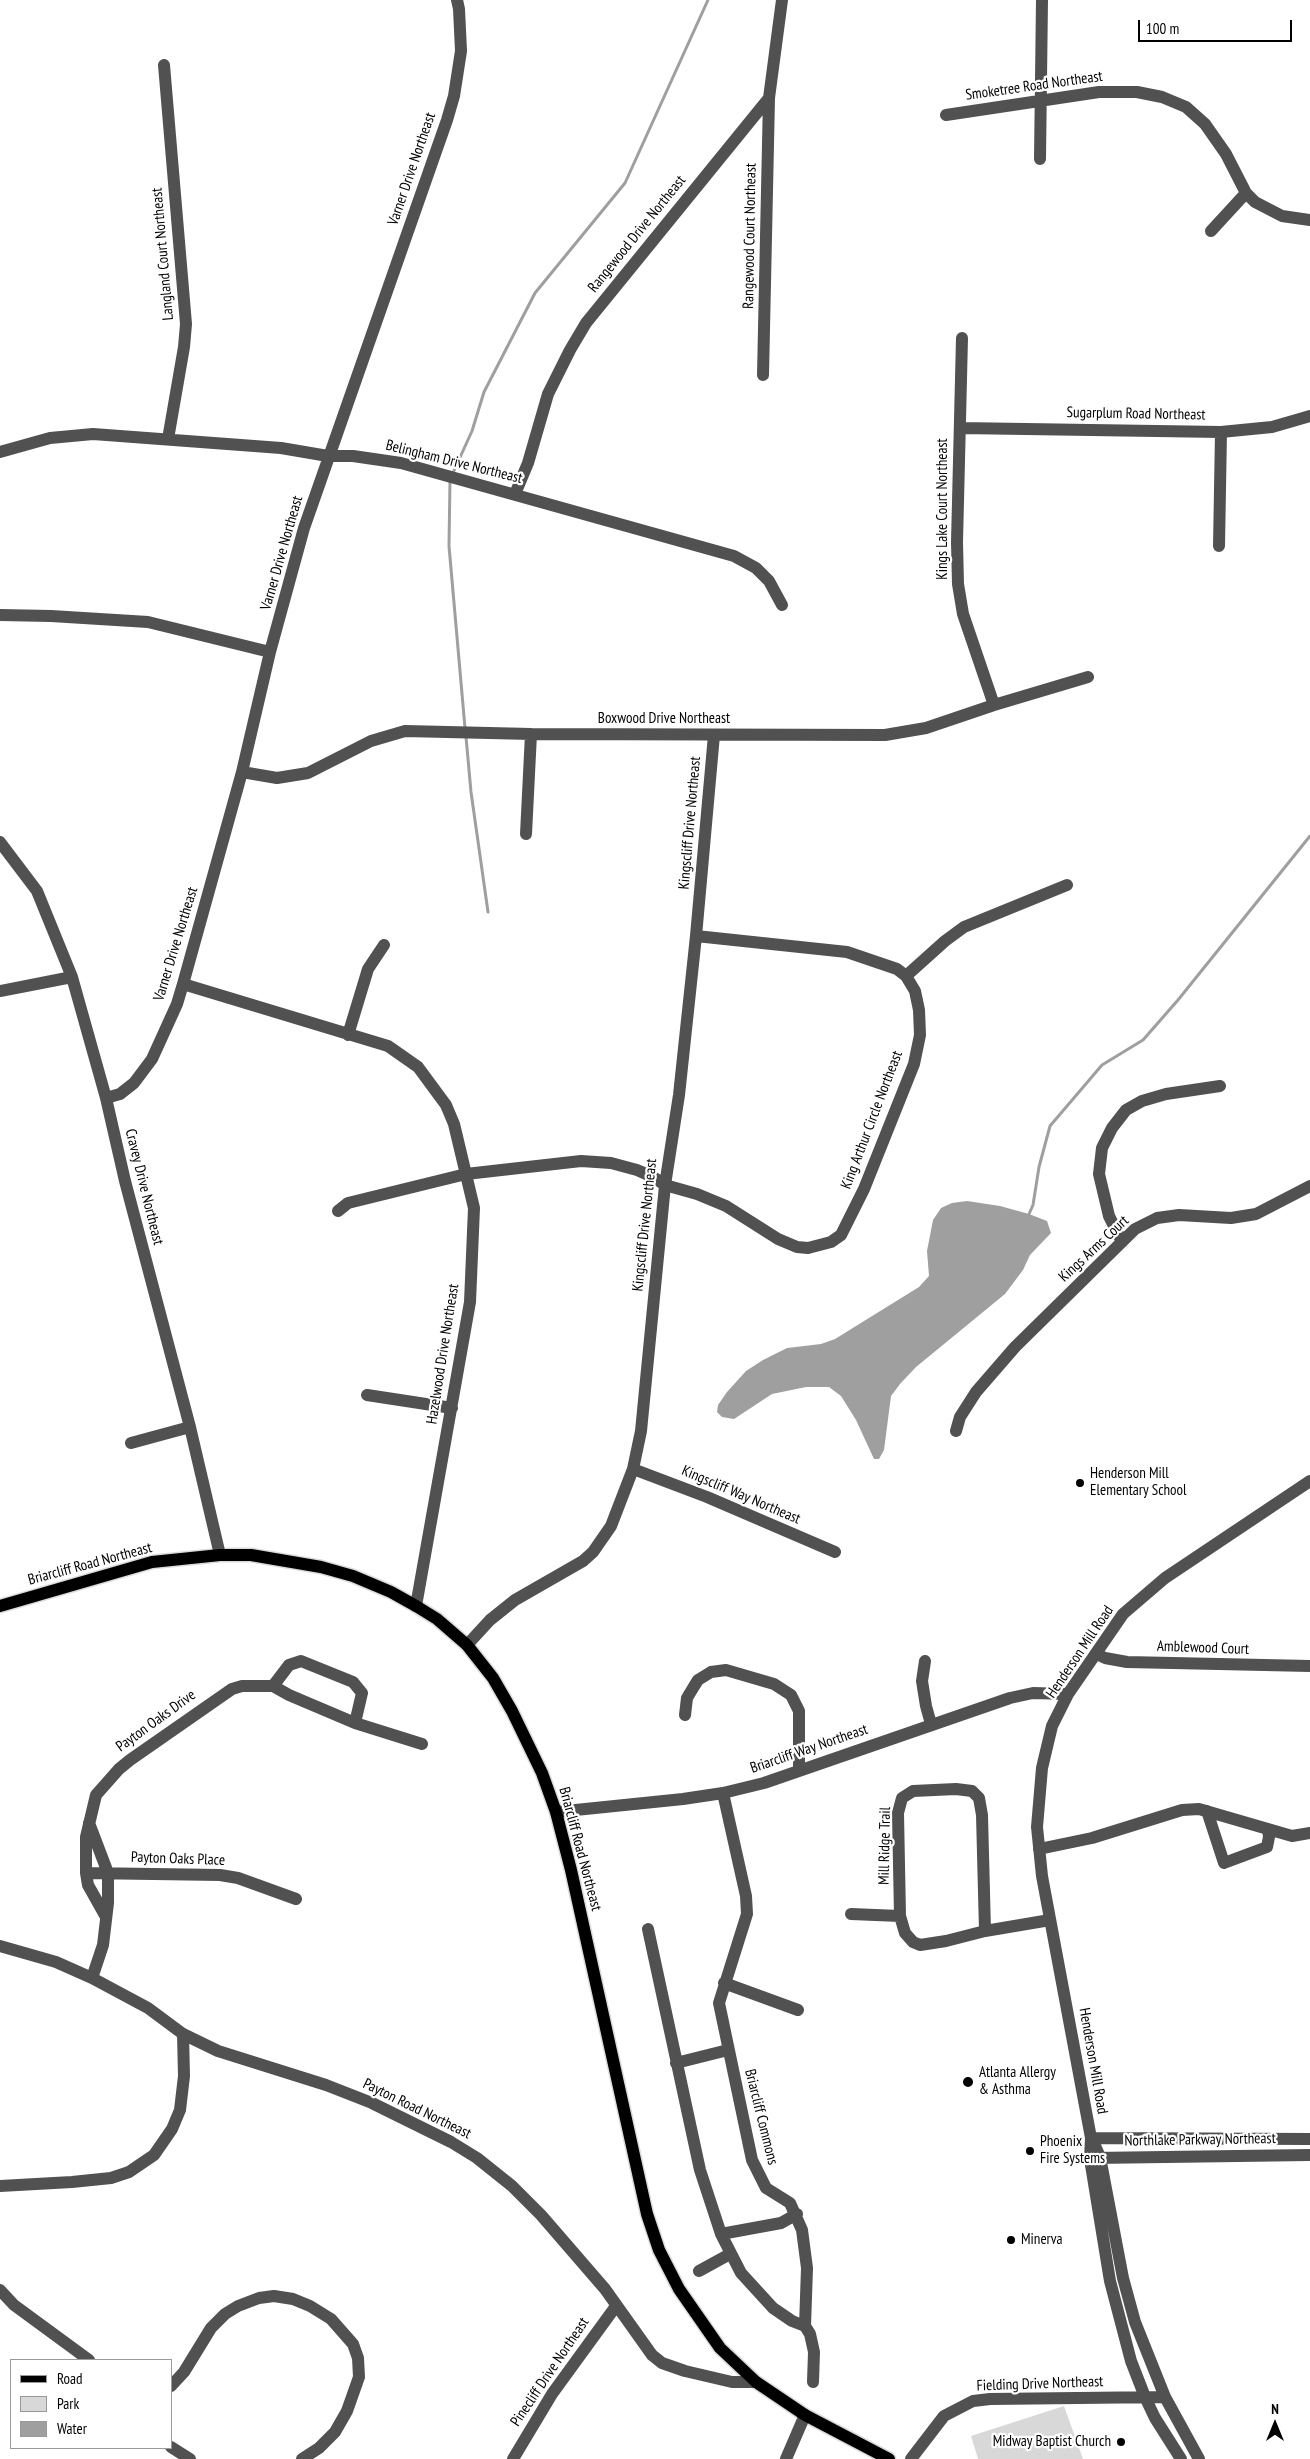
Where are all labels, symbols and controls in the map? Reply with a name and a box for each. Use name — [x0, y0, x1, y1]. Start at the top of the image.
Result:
scale bar — [1140, 10, 1294, 42]
text: 100 m — [1146, 19, 1179, 38]
street label: Smoketree Road Northeast — [964, 67, 1104, 105]
street label: Varner Drive Northeast — [384, 110, 440, 228]
street label: Rangewood Court Northeast — [740, 163, 760, 309]
street label: Rangewood Drive Northeast — [584, 172, 690, 296]
street label: Langland Court Northeast — [148, 187, 178, 321]
street label: Sugarplum Road Northeast — [1066, 404, 1206, 424]
street label: Belingham Drive Northeast — [384, 436, 524, 488]
street label: Kings Lake Court Northeast — [934, 438, 952, 580]
street label: Varner Drive Northeast — [257, 494, 307, 612]
street label: Boxwood Drive Northeast — [598, 710, 730, 728]
street label: Kingscliff Drive Northeast — [675, 756, 705, 890]
street label: Varner Drive Northeast — [150, 885, 202, 1003]
street label: King Arthur Circle Northeast — [837, 1048, 907, 1192]
street label: Cravey Drive Northeast — [121, 1127, 167, 1247]
street label: Kingscliff Drive Northeast — [629, 1158, 661, 1292]
street label: Kings Arms Court — [1055, 1212, 1133, 1286]
street label: Hazelwood Drive Northeast — [423, 1283, 463, 1425]
street label: Kingscliff Way Northeast — [679, 1462, 803, 1528]
place label: Henderson Mill Elementary School — [1090, 1465, 1187, 1500]
marker: Henderson Mill Elementary School — [1074, 1477, 1086, 1489]
street label: Briarcliff Road Northeast — [26, 1539, 154, 1589]
street label: Henderson Mill Road — [1042, 1602, 1118, 1702]
street label: Amblewood Court — [1157, 1637, 1249, 1659]
street label: Payton Oaks Drive — [113, 1686, 199, 1756]
street label: Briarcliff Way Northeast — [748, 1720, 870, 1778]
street label: Briarcliff Road Northeast — [555, 1785, 605, 1913]
street label: Mill Ridge Trail — [875, 1807, 895, 1885]
street label: Payton Oaks Place — [131, 1848, 225, 1870]
street label: Henderson Mill Road — [1075, 2007, 1111, 2115]
place label: Atlanta Allergy & Asthma — [979, 2064, 1056, 2099]
street label: Briarcliff Commons — [740, 2067, 782, 2167]
street label: Payton Road Northeast — [360, 2075, 474, 2143]
marker: Atlanta Allergy & Asthma — [961, 2075, 975, 2089]
street label: Northlake Parkway Northeast — [1124, 2130, 1276, 2150]
place label: Phoenix Fire Systems — [1040, 2133, 1105, 2168]
marker: Phoenix Fire Systems — [1024, 2145, 1036, 2157]
place label: Minerva — [1021, 2231, 1063, 2249]
marker: Minerva — [1005, 2234, 1017, 2246]
street label: Pinecliff Drive Northeast — [507, 2314, 593, 2430]
legend — [10, 2359, 172, 2449]
text: Road — [57, 2369, 83, 2388]
street label: Fielding Drive Northeast — [976, 2373, 1104, 2395]
text: Park — [57, 2394, 79, 2413]
north arrow — [1250, 2399, 1300, 2449]
text: N — [1271, 2400, 1279, 2418]
text: Water — [57, 2419, 87, 2438]
place label: Midway Baptist Church — [993, 2433, 1111, 2451]
marker: Midway Baptist Church — [1115, 2436, 1127, 2448]

